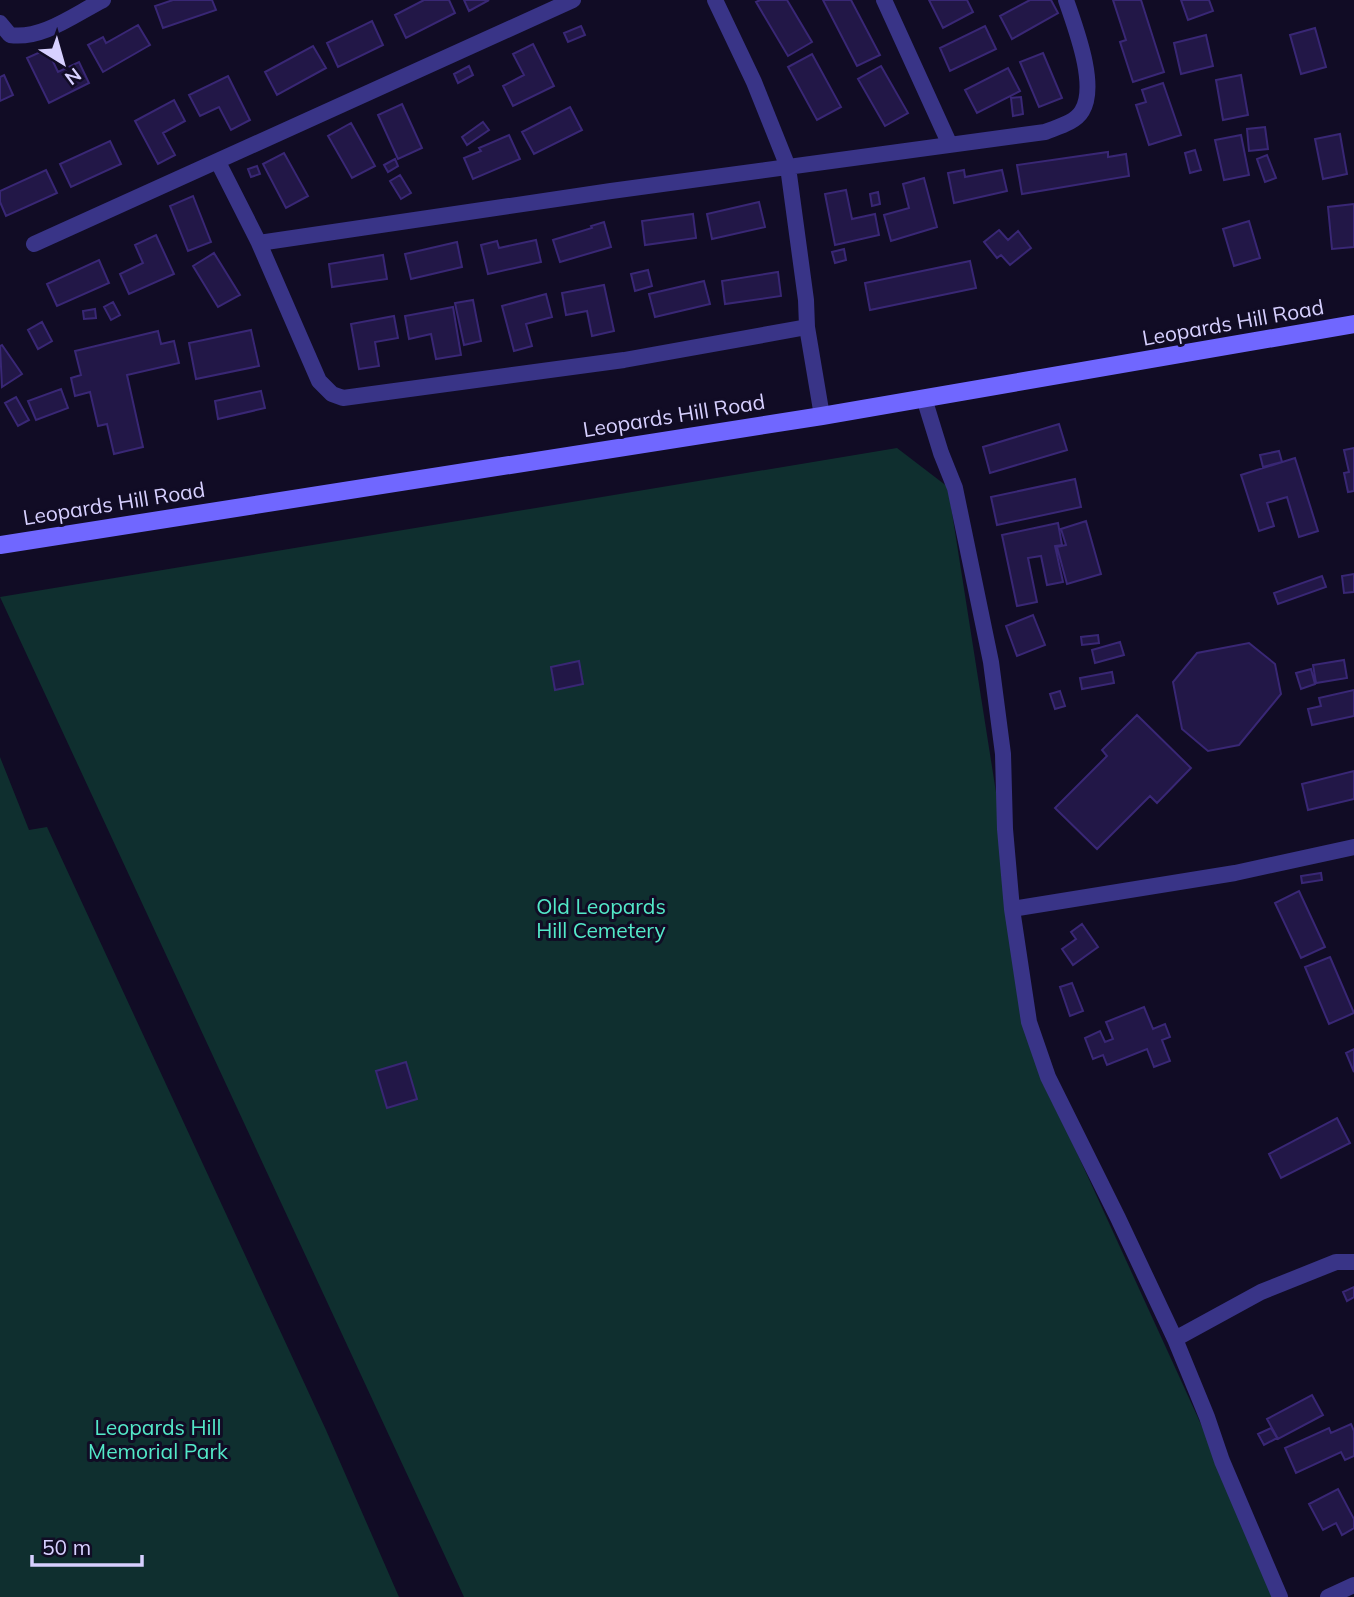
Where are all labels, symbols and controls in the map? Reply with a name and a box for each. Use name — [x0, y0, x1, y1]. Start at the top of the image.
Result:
north arrow — [28, 28, 98, 98]
text: N — [60, 63, 86, 90]
street label: Leopards Hill Road — [1140, 293, 1326, 351]
street label: Leopards Hill Road — [581, 388, 767, 442]
street label: Leopards Hill Road — [21, 476, 207, 530]
park label: Old Leopards Hill Cemetery — [536, 893, 666, 943]
park label: Leopards Hill Memorial Park — [88, 1414, 228, 1464]
scale bar — [32, 1524, 142, 1568]
text: 50 m — [42, 1534, 91, 1560]

